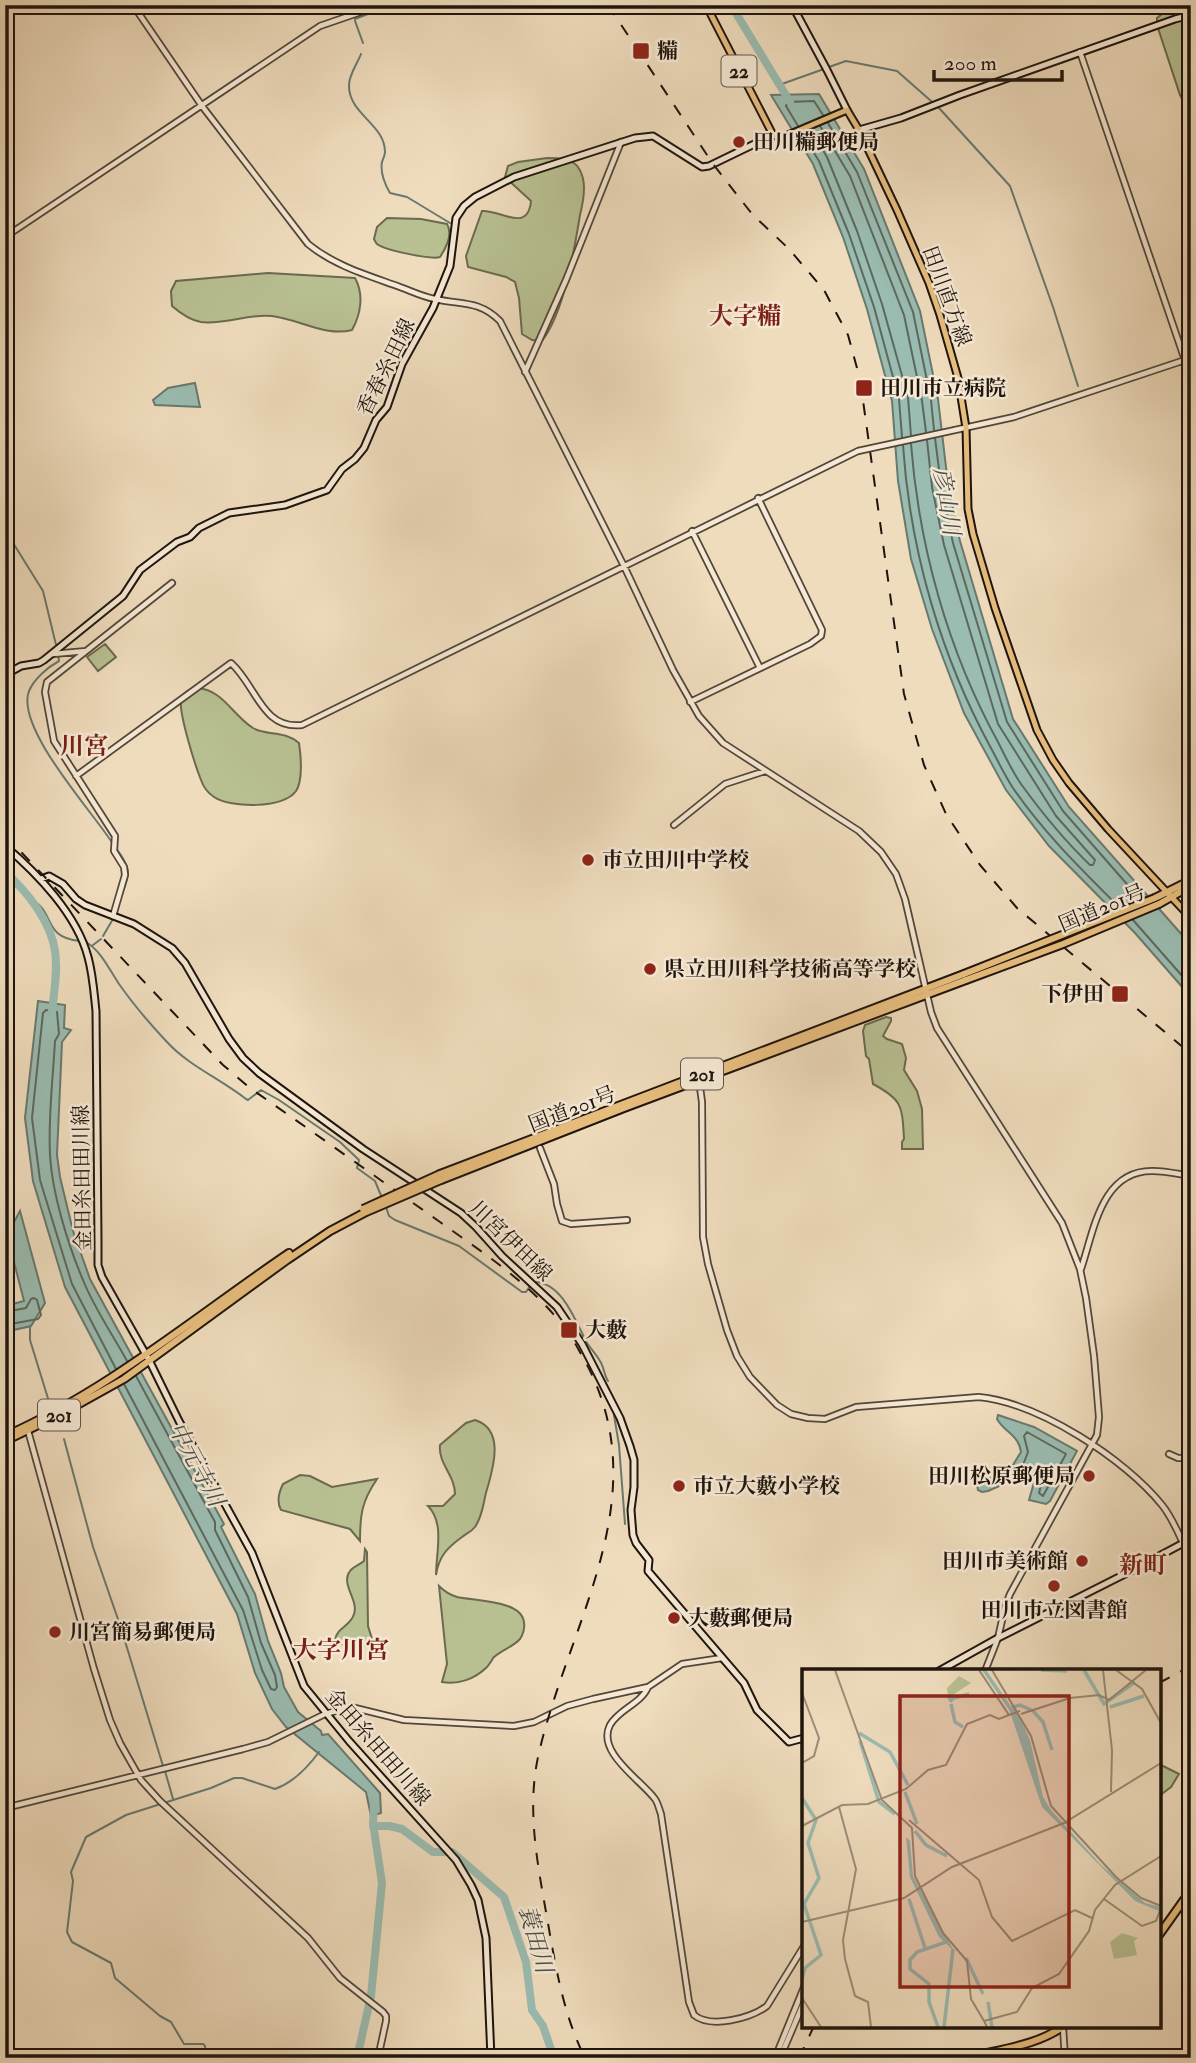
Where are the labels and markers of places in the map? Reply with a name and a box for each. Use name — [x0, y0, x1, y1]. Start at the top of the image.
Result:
place label: 糒 — [657, 38, 678, 65]
marker: 糒 — [631, 41, 651, 61]
place label: 田川糒郵便局 — [753, 129, 879, 156]
marker: 田川糒郵便局 — [731, 134, 747, 150]
place label: 田川市立病院 — [880, 375, 1006, 402]
marker: 田川市立病院 — [854, 378, 874, 398]
place label: 市立田川中学校 — [602, 847, 749, 874]
marker: 市立田川中学校 — [580, 852, 596, 868]
place label: 県立田川科学技術高等学校 — [664, 956, 916, 983]
marker: 県立田川科学技術高等学校 — [642, 961, 658, 977]
place label: 下伊田 — [1041, 981, 1104, 1008]
marker: 下伊田 — [1110, 984, 1130, 1004]
place label: 大藪 — [585, 1317, 627, 1344]
marker: 大藪 — [559, 1320, 579, 1340]
place label: 田川松原郵便局 — [928, 1463, 1075, 1490]
marker: 田川松原郵便局 — [1081, 1468, 1097, 1484]
place label: 市立大藪小学校 — [693, 1473, 840, 1500]
marker: 市立大藪小学校 — [671, 1478, 687, 1494]
place label: 田川市美術館 — [942, 1548, 1068, 1575]
marker: 田川市美術館 — [1074, 1553, 1090, 1569]
marker: 田川市立図書館 — [1046, 1578, 1062, 1594]
place label: 田川市立図書館 — [981, 1597, 1128, 1624]
place label: 大藪郵便局 — [688, 1605, 793, 1632]
marker: 大藪郵便局 — [666, 1610, 682, 1626]
place label: 川宮簡易郵便局 — [69, 1619, 216, 1646]
marker: 川宮簡易郵便局 — [47, 1624, 63, 1640]

